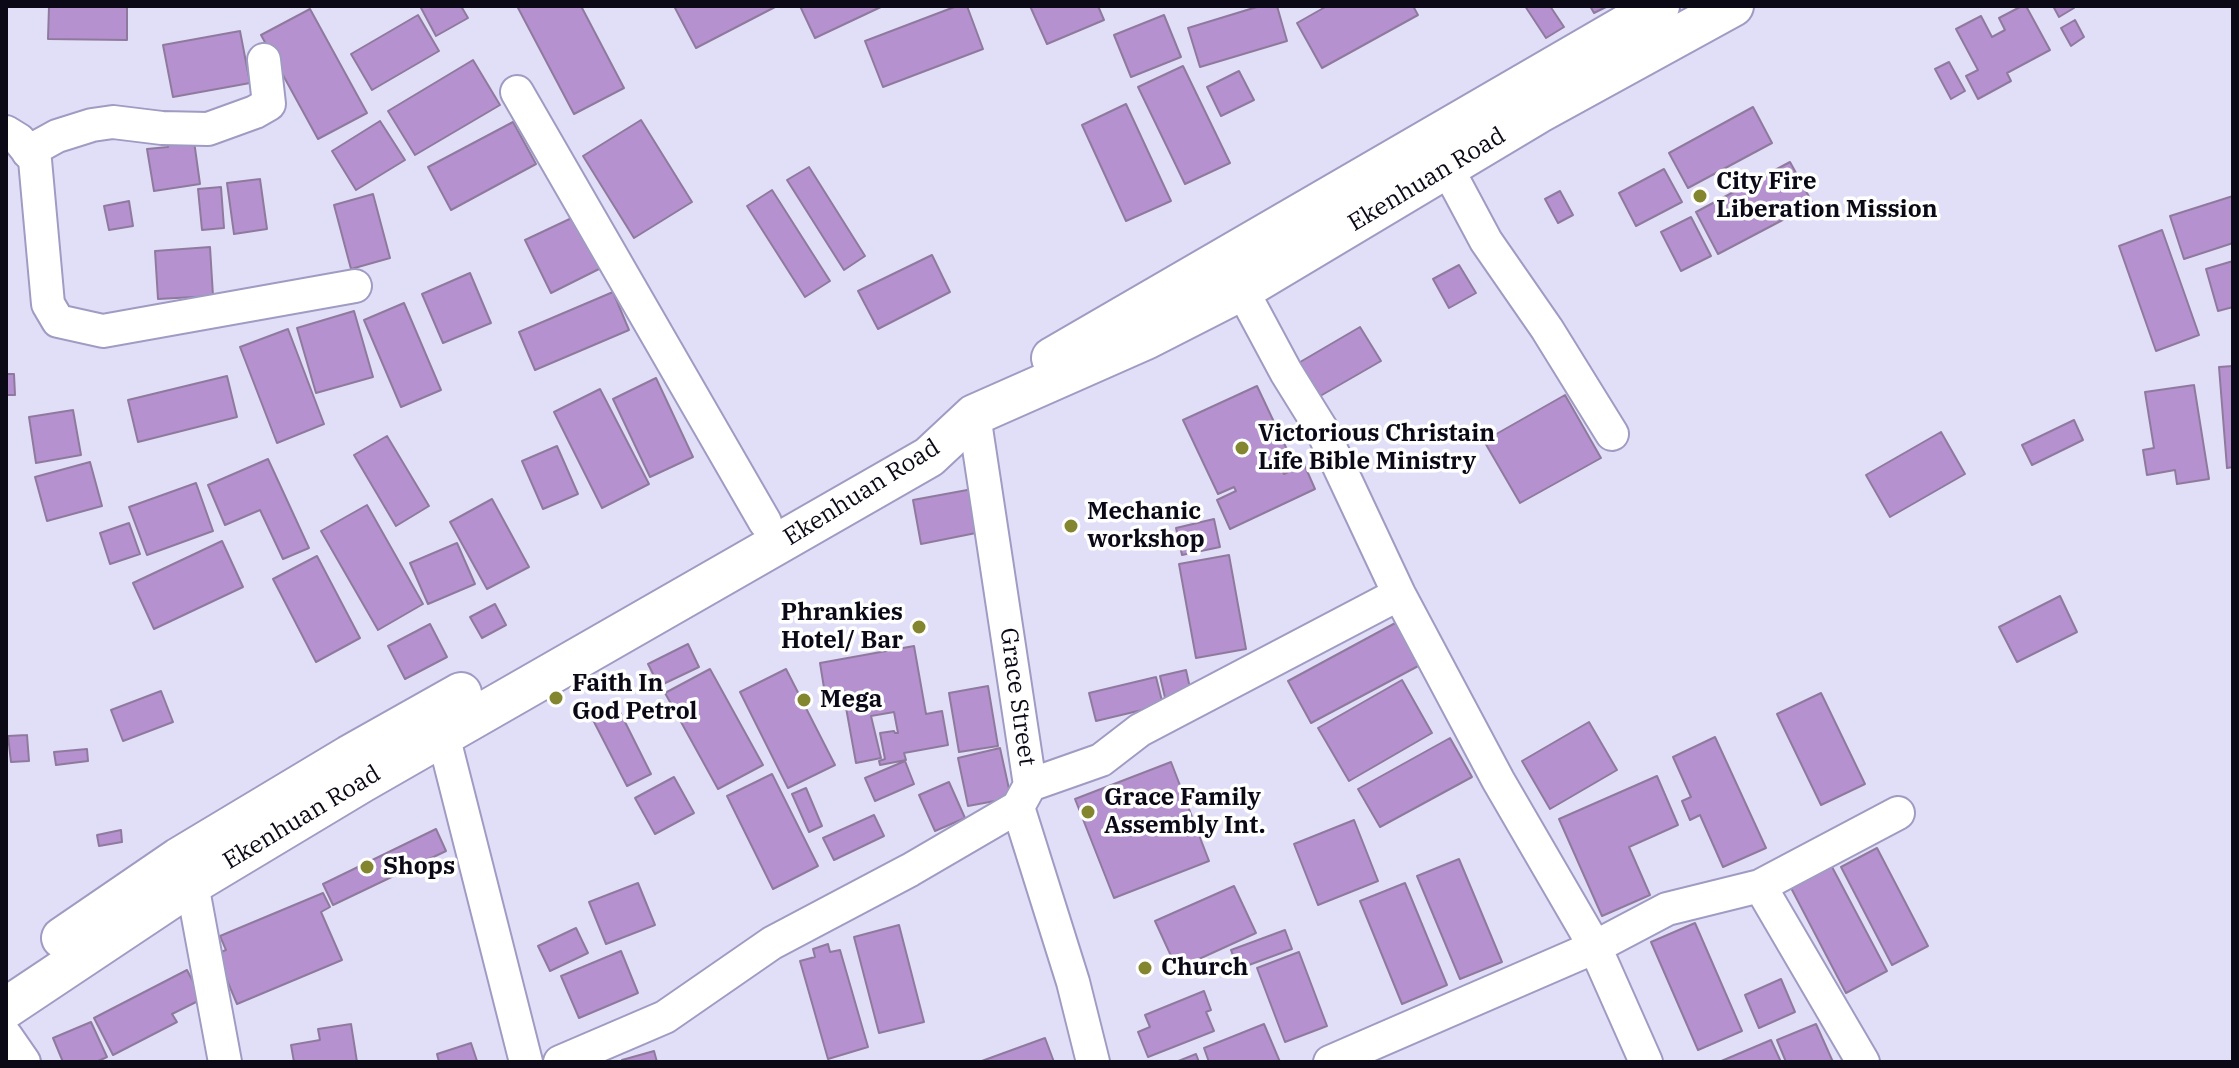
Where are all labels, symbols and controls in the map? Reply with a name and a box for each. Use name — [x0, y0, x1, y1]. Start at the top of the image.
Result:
street label: Ekenhuan Road — [1343, 122, 1511, 238]
place label: City Fire Liberation Mission — [1716, 168, 1938, 224]
marker: City Fire Liberation Mission — [1691, 187, 1709, 205]
place label: Victorious Christain Life Bible Ministry — [1258, 420, 1495, 476]
street label: Ekenhuan Road — [779, 434, 945, 552]
marker: Victorious Christain Life Bible Ministry — [1233, 439, 1251, 457]
place label: Mechanic workshop — [1087, 498, 1205, 554]
marker: Mechanic workshop — [1062, 517, 1080, 535]
place label: Phrankies Hotel/ Bar — [781, 599, 903, 655]
marker: Phrankies Hotel/ Bar — [910, 618, 928, 636]
street label: Grace Street — [993, 626, 1041, 768]
place label: Faith In God Petrol — [572, 670, 697, 726]
place label: Mega — [820, 686, 883, 714]
marker: Faith In God Petrol — [547, 689, 565, 707]
marker: Mega — [795, 691, 813, 709]
street label: Ekenhuan Road — [218, 760, 386, 876]
place label: Grace Family Assembly Int. — [1104, 784, 1265, 840]
marker: Grace Family Assembly Int. — [1079, 803, 1097, 821]
place label: Shops — [383, 853, 455, 881]
marker: Shops — [358, 858, 376, 876]
place label: Church — [1161, 954, 1248, 982]
marker: Church — [1136, 959, 1154, 977]

